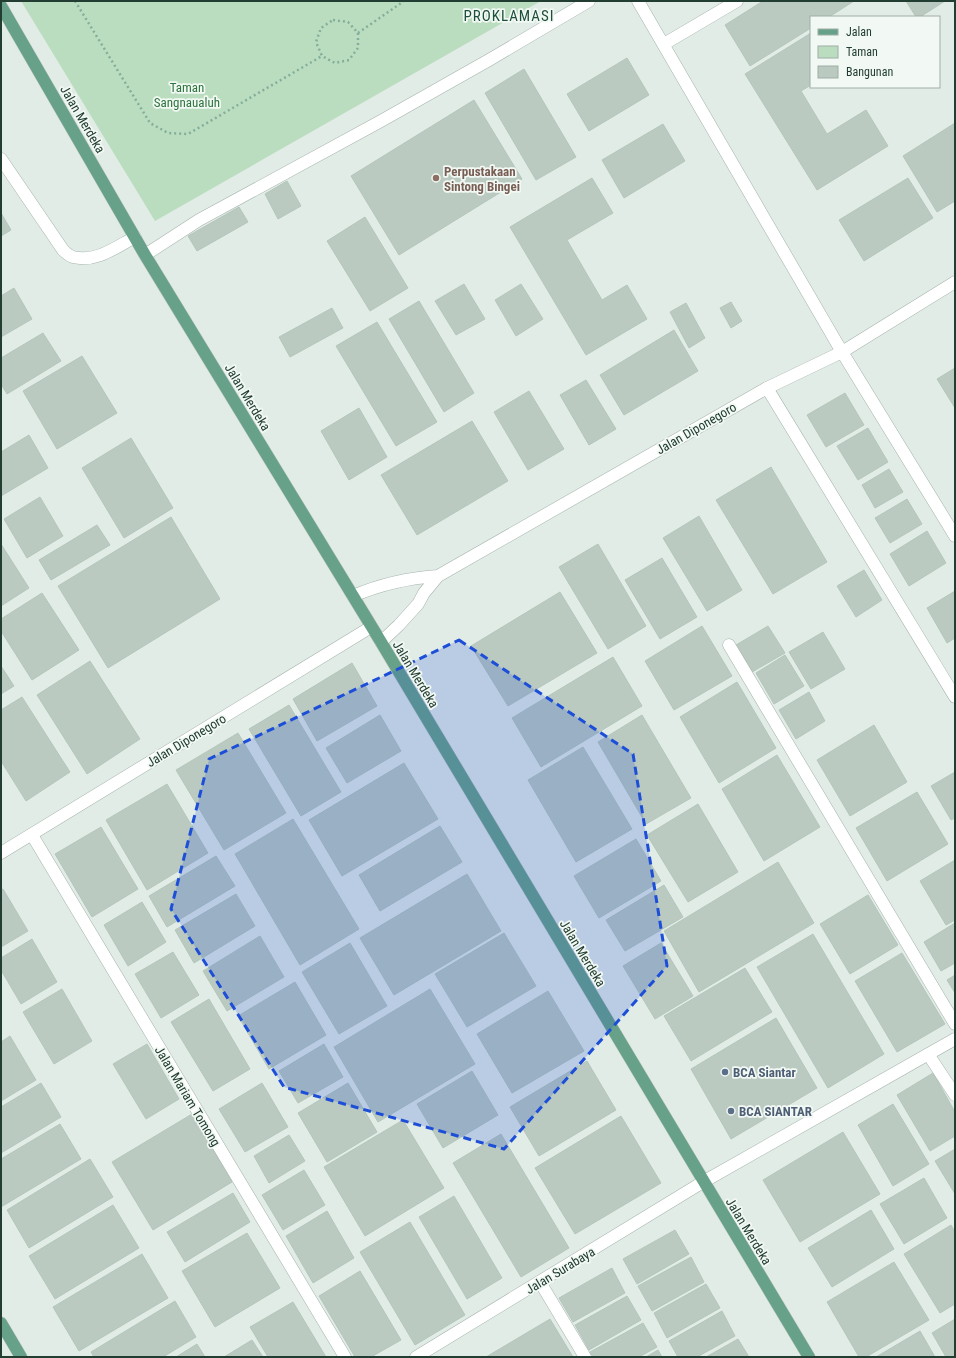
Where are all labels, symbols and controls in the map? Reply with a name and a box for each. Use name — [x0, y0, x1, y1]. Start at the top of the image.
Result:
district label: PROKLAMASI — [463, 7, 555, 25]
legend — [810, 16, 940, 88]
text: Jalan — [846, 25, 872, 39]
text: Taman — [846, 45, 878, 59]
text: Bangunan — [846, 65, 893, 79]
park label: Taman Sangnaualuh — [154, 80, 220, 110]
street label: Jalan Merdeka — [57, 83, 108, 156]
place label: Perpustakaan Sintong Bingei — [444, 164, 520, 194]
marker: Perpustakaan Sintong Bingei — [431, 173, 441, 183]
street label: Jalan Merdeka — [222, 361, 273, 433]
street label: Jalan Diponegoro — [654, 399, 739, 457]
street label: Jalan Merdeka — [390, 638, 441, 710]
street label: Jalan Diponegoro — [144, 711, 229, 770]
street label: Jalan Merdeka — [557, 917, 608, 989]
street label: Jalan Mariam Tomong — [152, 1043, 223, 1149]
place label: BCA Siantar — [733, 1065, 796, 1080]
marker: BCA Siantar — [720, 1067, 730, 1077]
place label: BCA SIANTAR — [739, 1104, 812, 1119]
marker: BCA SIANTAR — [726, 1106, 736, 1116]
street label: Jalan Merdeka — [723, 1195, 774, 1267]
street label: Jalan Surabaya — [523, 1244, 598, 1297]

